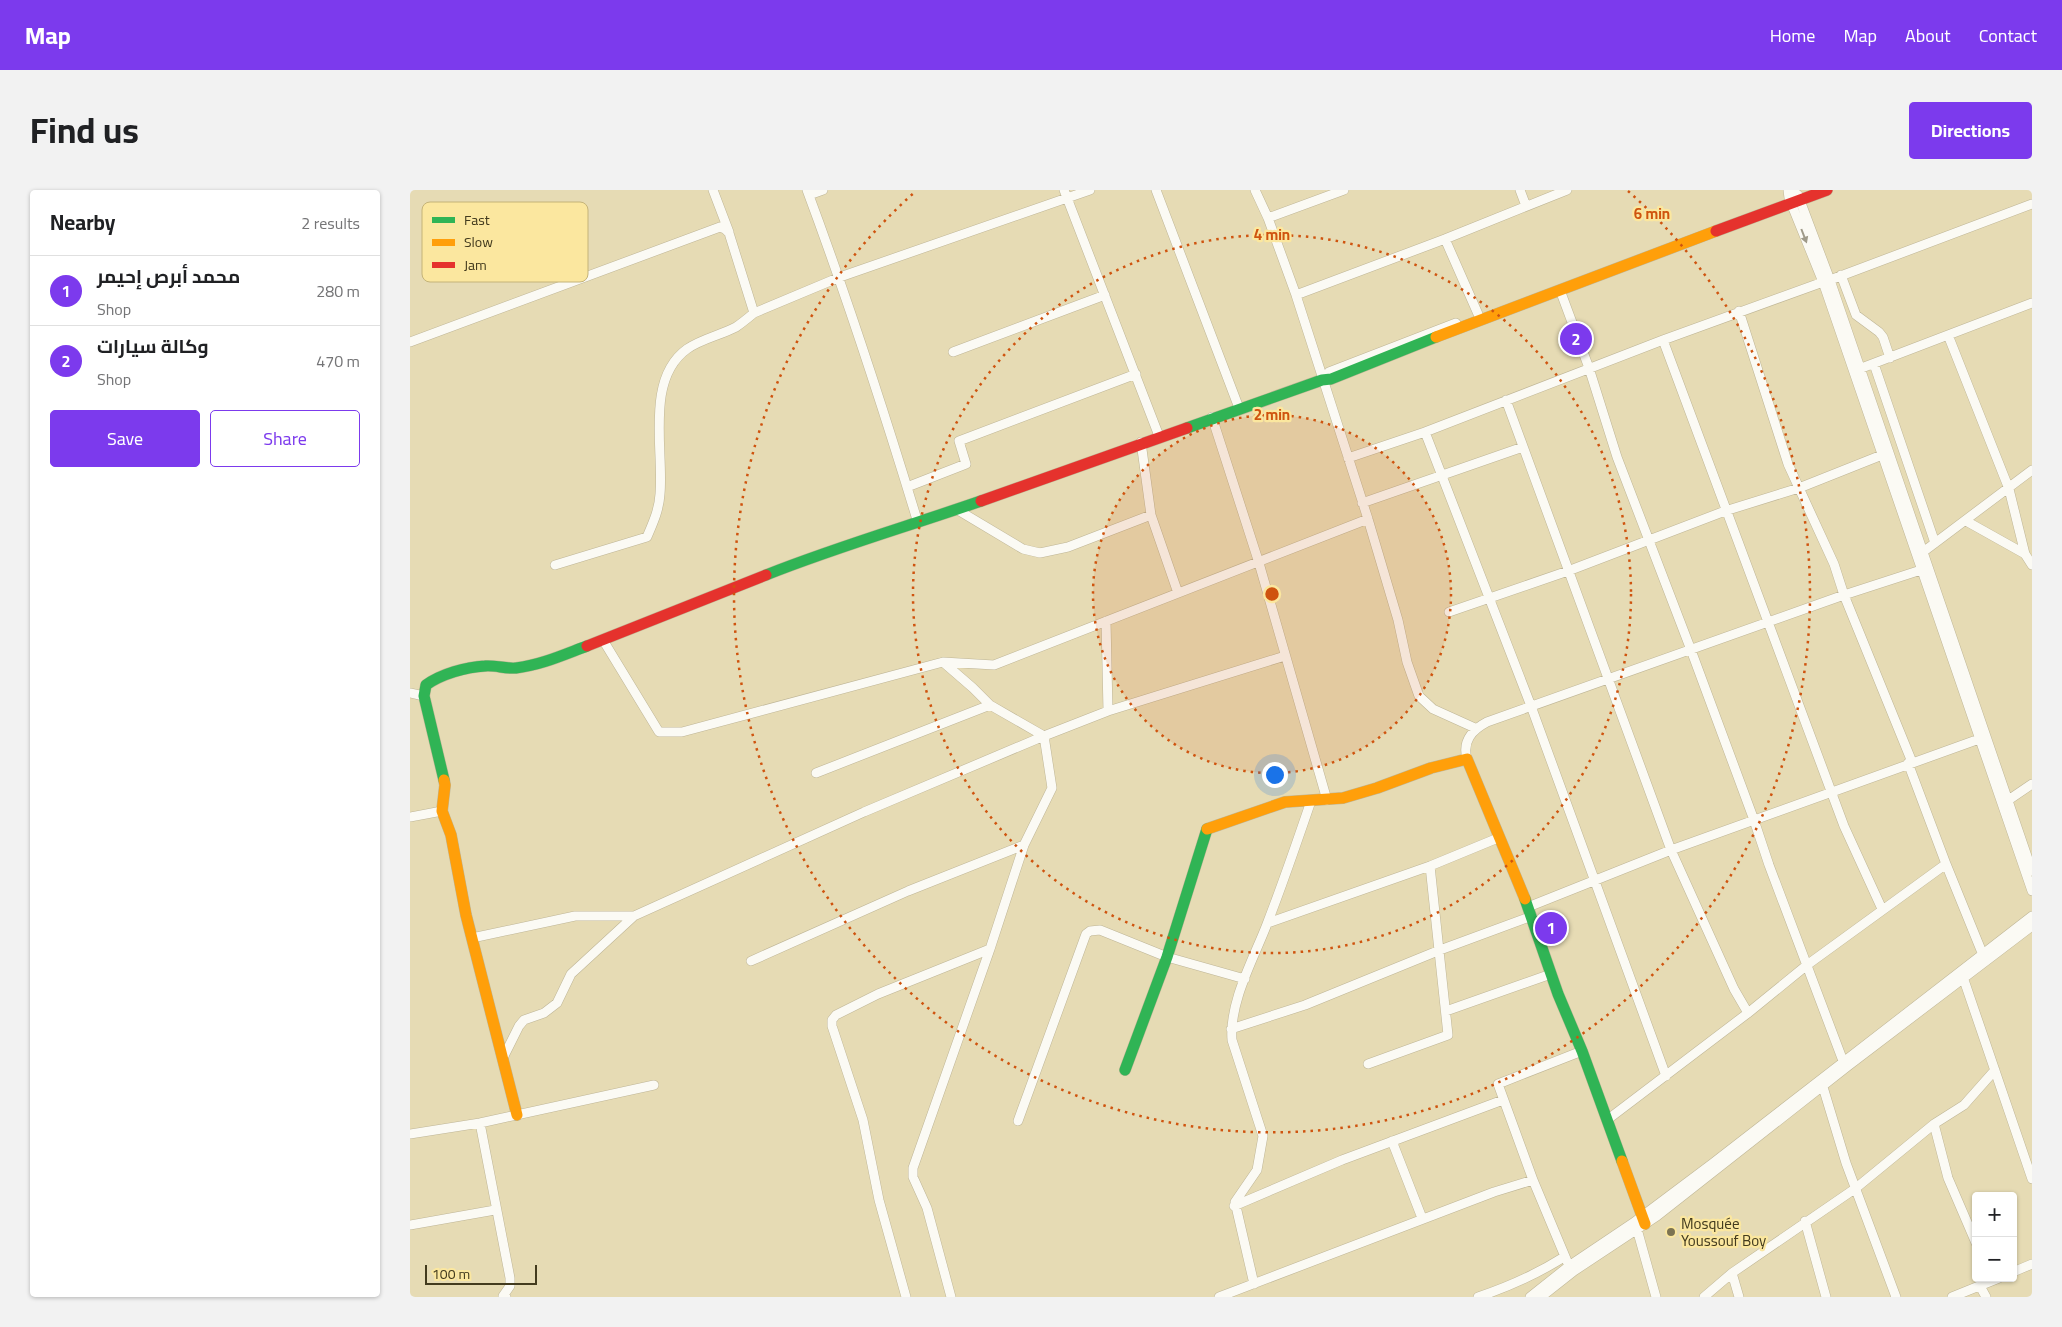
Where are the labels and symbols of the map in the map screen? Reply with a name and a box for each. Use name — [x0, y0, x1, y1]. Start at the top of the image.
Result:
text: 6 min — [1634, 199, 1670, 228]
legend — [422, 202, 588, 282]
text: Fast — [464, 207, 490, 233]
text: 4 min — [1254, 220, 1290, 249]
text: Slow — [464, 229, 493, 255]
one-way arrow — [1800, 229, 1808, 244]
text: Jam — [464, 252, 487, 278]
pin: 2 — [1560, 320, 1592, 358]
text: 2 min — [1254, 400, 1290, 429]
centre of rings — [1263, 585, 1281, 603]
your location — [1262, 762, 1288, 788]
pin: 1 — [1535, 909, 1567, 947]
place label: Mosquée Youssouf Boy — [1681, 1209, 1766, 1255]
marker: Mosquée Youssouf Boy — [1665, 1226, 1677, 1238]
scale bar — [425, 1262, 538, 1285]

